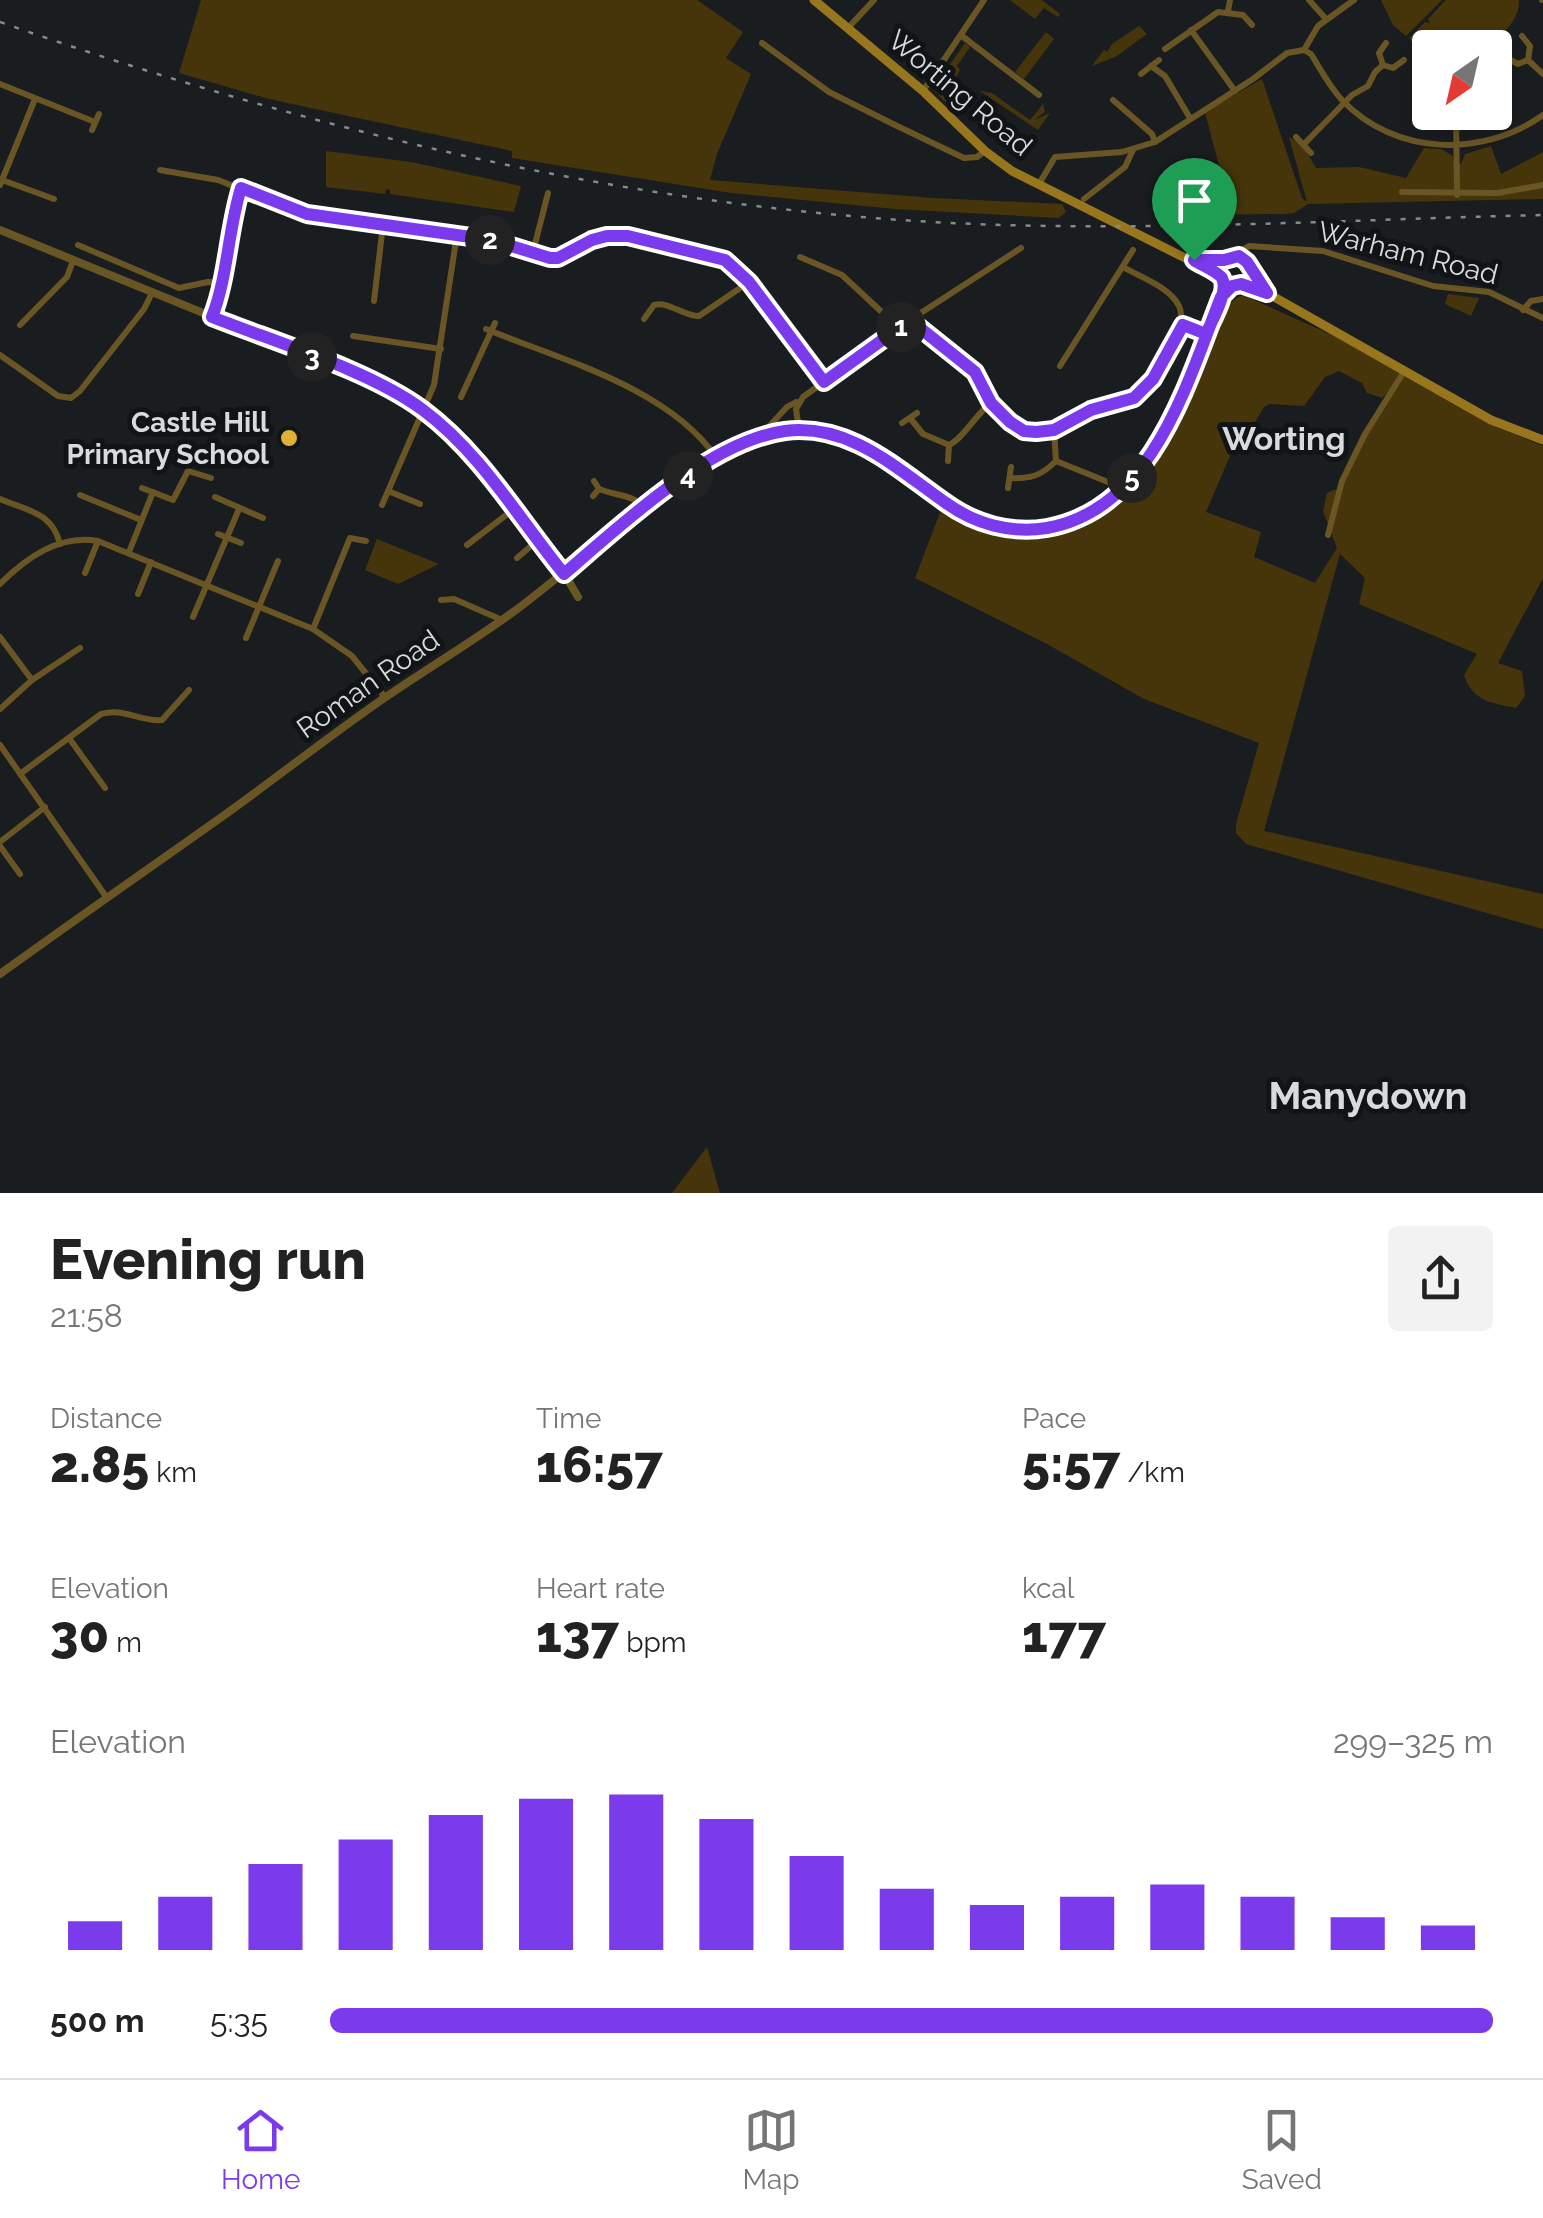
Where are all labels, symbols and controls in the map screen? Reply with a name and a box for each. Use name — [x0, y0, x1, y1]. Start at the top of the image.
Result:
street label: Worting Road — [881, 23, 1039, 163]
north arrow — [1412, 30, 1512, 130]
map controls — [1412, 30, 1512, 130]
pin — [1152, 158, 1237, 261]
icon: arrive — [1167, 173, 1222, 228]
pin: 2 — [465, 215, 515, 265]
street label: Warham Road — [1314, 215, 1502, 291]
text: 2 — [482, 223, 498, 256]
pin: 1 — [876, 302, 926, 352]
text: 1 — [894, 310, 908, 343]
pin: 3 — [287, 332, 337, 382]
text: 3 — [304, 340, 320, 373]
place label: Castle Hill Primary School — [67, 406, 269, 471]
district label: Worting — [1222, 420, 1346, 457]
marker: Castle Hill Primary School — [278, 427, 300, 449]
pin: 4 — [663, 451, 713, 501]
pin: 5 — [1107, 453, 1157, 503]
text: 4 — [680, 459, 696, 492]
text: 5 — [1124, 461, 1140, 494]
street label: Roman Road — [291, 623, 445, 745]
district label: Manydown — [1268, 1073, 1468, 1118]
button: share — [1388, 1226, 1493, 1331]
text: Evening run — [50, 1227, 366, 1292]
text: 21:58 — [50, 1297, 123, 1334]
text: Distance — [50, 1402, 162, 1435]
text: Time — [536, 1402, 601, 1435]
text: Pace — [1022, 1402, 1086, 1435]
text: 2.85 — [50, 1435, 149, 1494]
text: 16:57 — [536, 1435, 663, 1494]
text: 5:57 — [1022, 1435, 1120, 1494]
text: km — [149, 1456, 197, 1489]
text: /km — [1120, 1456, 1185, 1489]
text: Elevation — [50, 1572, 169, 1605]
text: Heart rate — [536, 1572, 665, 1605]
text: kcal — [1022, 1572, 1074, 1605]
text: 30 — [50, 1605, 109, 1664]
text: 137 — [536, 1605, 619, 1664]
text: 177 — [1022, 1605, 1106, 1664]
text: m — [109, 1626, 142, 1659]
text: bpm — [619, 1626, 687, 1659]
text: Elevation — [50, 1723, 186, 1760]
text: 299–325 m — [1333, 1723, 1493, 1760]
text: 500 m — [50, 2002, 145, 2039]
text: 5:35 — [210, 2002, 268, 2039]
tab: Home — [221, 2103, 300, 2196]
tab: Map — [743, 2103, 800, 2196]
tab: Saved — [1242, 2103, 1322, 2196]

